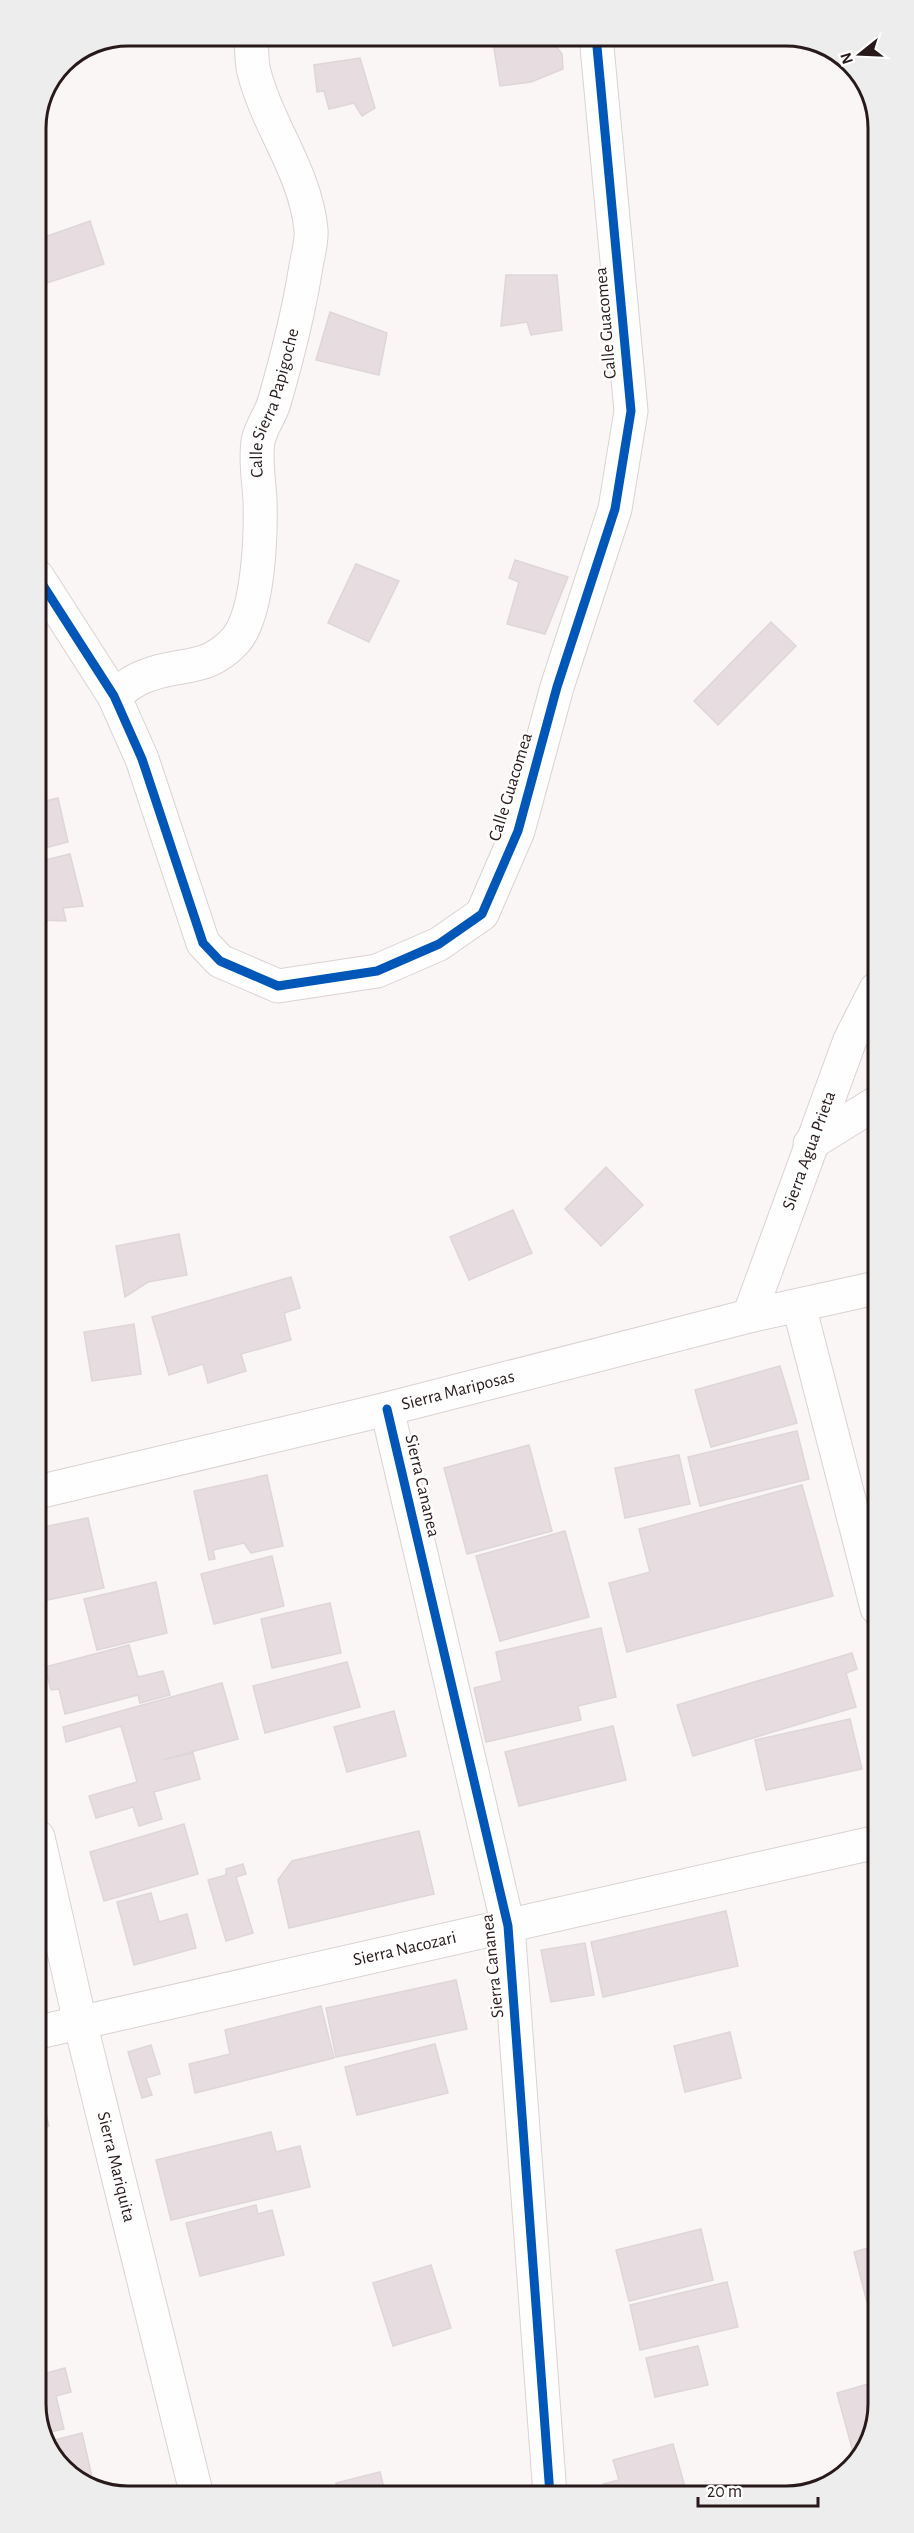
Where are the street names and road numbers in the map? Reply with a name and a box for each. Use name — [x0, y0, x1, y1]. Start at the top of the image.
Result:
street label: Calle Guacomea — [592, 266, 620, 380]
street label: Calle Sierra Papigoche — [248, 327, 302, 478]
street label: Calle Guacomea — [486, 731, 536, 843]
street label: Sierra Agua Prieta — [779, 1089, 839, 1213]
street label: Sierra Mariposas — [400, 1368, 516, 1414]
street label: Sierra Cananea — [401, 1433, 443, 1539]
street label: Sierra Cananea — [479, 1913, 507, 2019]
street label: Sierra Nacozari — [351, 1929, 458, 1970]
street label: Sierra Mariquita — [93, 2110, 138, 2224]

